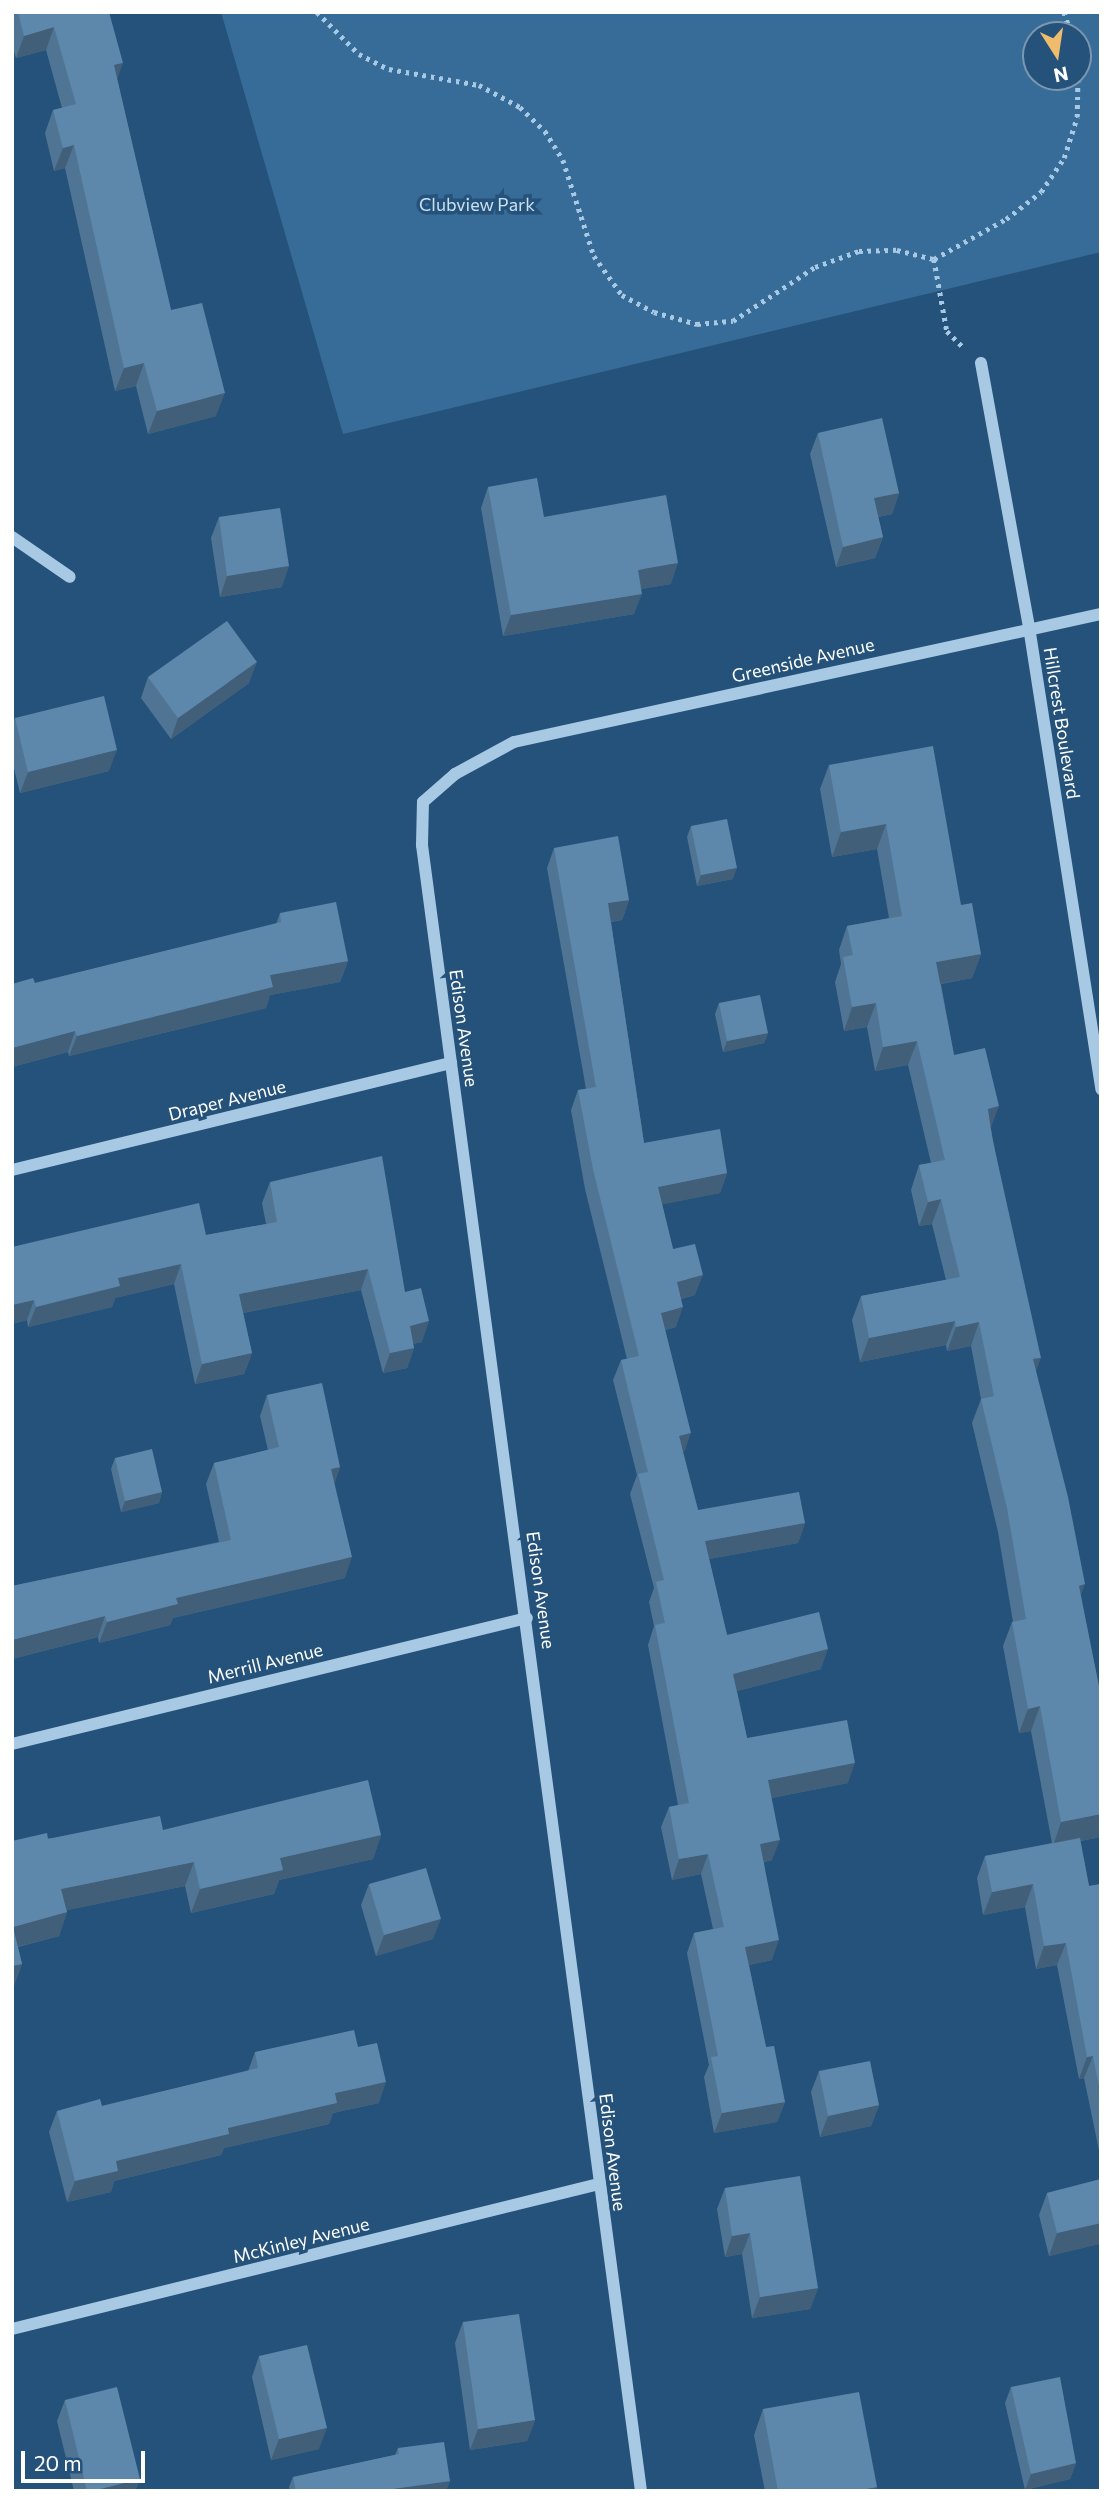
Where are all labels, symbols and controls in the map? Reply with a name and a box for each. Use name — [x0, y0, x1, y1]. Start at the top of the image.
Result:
north arrow — [1022, 21, 1092, 91]
text: N — [1052, 62, 1070, 88]
park label: Clubview Park — [419, 193, 535, 215]
street label: Greenside Avenue — [730, 633, 876, 687]
street label: Hillcrest Boulevard — [1039, 645, 1085, 801]
street label: Edison Avenue — [445, 968, 483, 1088]
street label: Draper Avenue — [166, 1075, 288, 1125]
street label: Edison Avenue — [522, 1530, 560, 1650]
street label: Merrill Avenue — [205, 1638, 325, 1688]
street label: Edison Avenue — [595, 2092, 631, 2212]
street label: McKinley Avenue — [231, 2213, 371, 2267]
scale bar — [24, 2436, 149, 2480]
text: 20 m — [34, 2450, 82, 2475]

